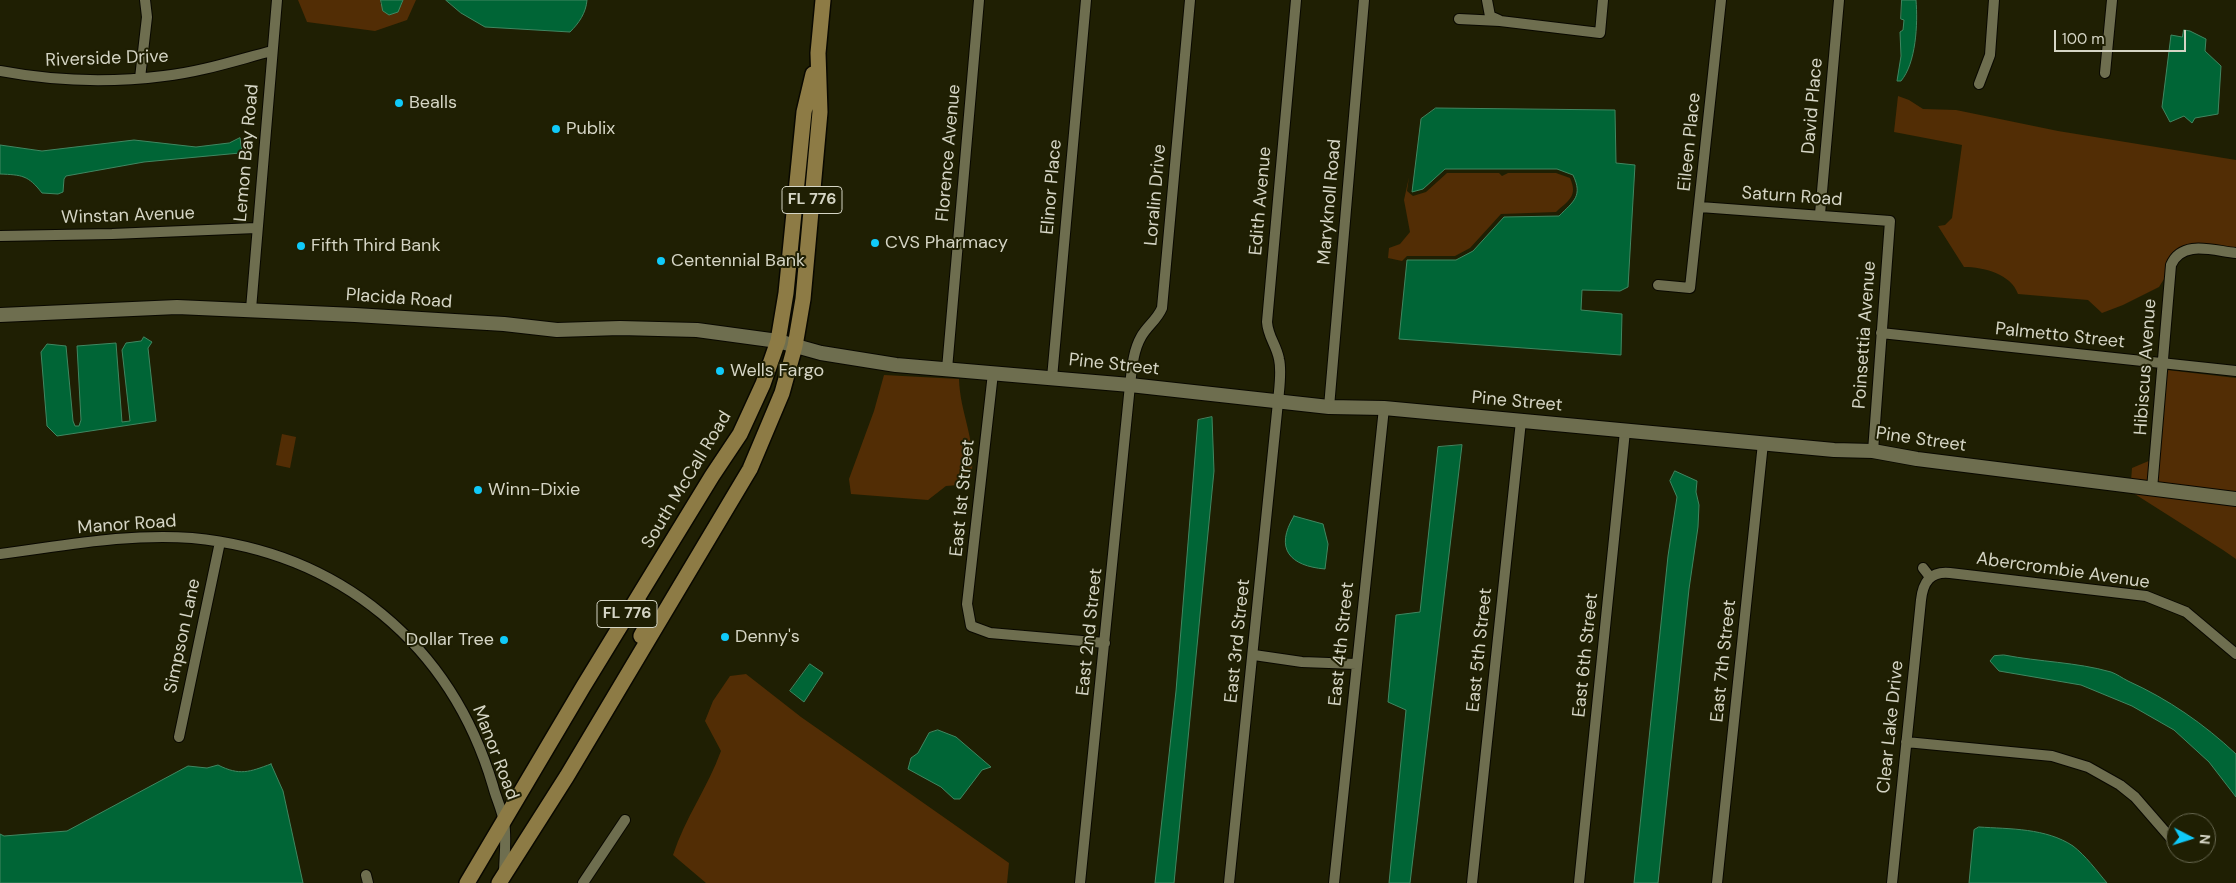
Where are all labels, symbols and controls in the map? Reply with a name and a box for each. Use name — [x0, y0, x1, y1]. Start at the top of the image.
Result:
scale bar — [2056, 20, 2188, 52]
text: 100 m — [2062, 29, 2105, 49]
street label: Riverside Drive — [45, 46, 169, 72]
street label: David Place — [1798, 57, 1828, 155]
street label: Lemon Bay Road — [230, 83, 264, 223]
street label: Florence Avenue — [932, 83, 966, 223]
place label: Bealls — [409, 92, 457, 114]
street label: Eileen Place — [1674, 92, 1706, 192]
marker: Bealls — [393, 97, 405, 109]
place label: Publix — [566, 118, 615, 140]
marker: Publix — [550, 123, 562, 135]
street label: Elinor Place — [1037, 138, 1067, 236]
street label: Maryknoll Road — [1314, 138, 1346, 266]
street label: Loralin Drive — [1141, 143, 1171, 247]
street label: Edith Avenue — [1245, 146, 1277, 256]
street label: Saturn Road — [1741, 183, 1843, 211]
road number: FL 776 — [782, 186, 842, 214]
street label: Winstan Avenue — [61, 203, 195, 229]
place label: CVS Pharmacy — [885, 232, 1008, 254]
place label: Fifth Third Bank — [311, 235, 440, 257]
marker: CVS Pharmacy — [869, 237, 881, 249]
marker: Fifth Third Bank — [295, 240, 307, 252]
place label: Centennial Bank — [671, 250, 805, 272]
marker: Centennial Bank — [655, 255, 667, 267]
street label: Poinsettia Avenue — [1849, 260, 1881, 410]
street label: Placida Road — [345, 285, 453, 313]
street label: Hibiscus Avenue — [2130, 298, 2162, 436]
street label: Palmetto Street — [1994, 318, 2126, 354]
street label: Pine Street — [1068, 349, 1160, 381]
place label: Wells Fargo — [730, 360, 824, 382]
marker: Wells Fargo — [714, 365, 726, 377]
street label: Pine Street — [1471, 387, 1563, 417]
street label: South McCall Road — [637, 407, 737, 553]
street label: Pine Street — [1874, 423, 1968, 457]
street label: East 1st Street — [946, 438, 980, 558]
place label: Winn-Dixie — [488, 479, 580, 501]
marker: Winn-Dixie — [472, 484, 484, 496]
street label: Manor Road — [77, 511, 177, 539]
street label: Abercrombie Avenue — [1975, 548, 2151, 594]
street label: East 2nd Street — [1073, 567, 1107, 697]
street label: Simpson Lane — [160, 577, 206, 695]
street label: East 3rd Street — [1221, 578, 1255, 704]
street label: East 4th Street — [1325, 581, 1359, 707]
street label: East 5th Street — [1463, 587, 1497, 713]
street label: East 6th Street — [1569, 592, 1603, 718]
street label: East 7th Street — [1707, 599, 1741, 723]
road number: FL 776 — [597, 600, 657, 628]
place label: Denny's — [735, 626, 800, 648]
place label: Dollar Tree — [406, 629, 494, 651]
marker: Denny's — [719, 631, 731, 643]
marker: Dollar Tree — [498, 634, 510, 646]
street label: Clear Lake Drive — [1873, 659, 1909, 795]
street label: Manor Road — [467, 703, 523, 803]
north arrow — [2166, 813, 2216, 863]
text: N — [2196, 833, 2214, 845]

